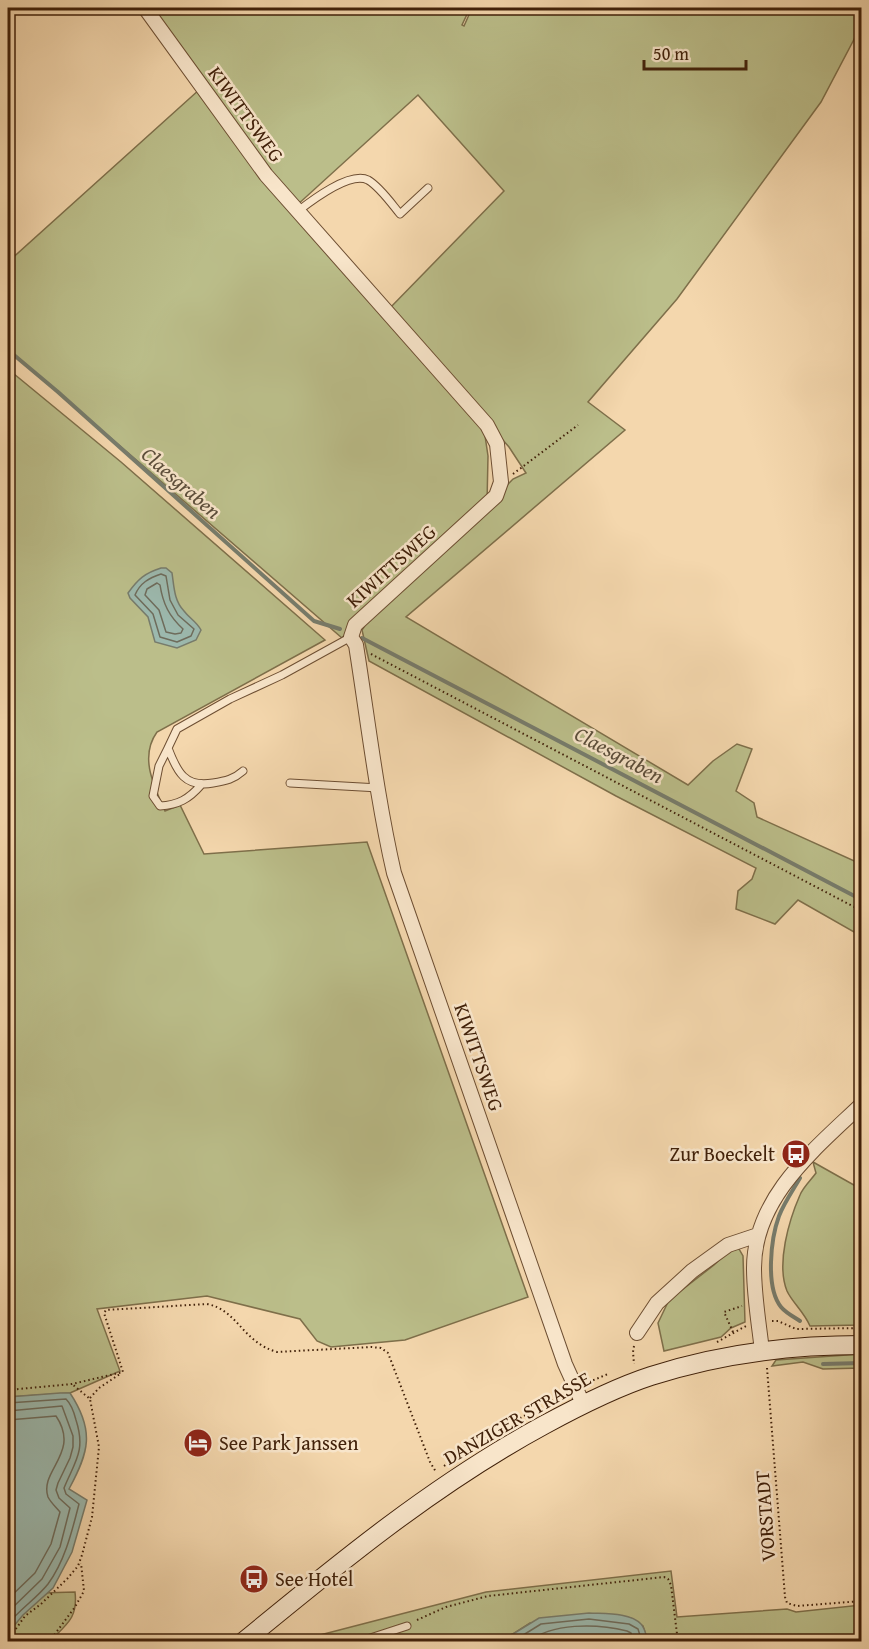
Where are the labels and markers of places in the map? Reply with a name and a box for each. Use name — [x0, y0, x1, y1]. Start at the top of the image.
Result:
bus stop icon: Zur Boeckelt — [780, 1138, 812, 1170]
place label: Zur Boeckelt — [670, 1139, 775, 1168]
hotel icon: See Park Janssen — [182, 1427, 214, 1459]
place label: See Park Janssen — [219, 1428, 358, 1457]
bus stop icon: See Hotel — [238, 1563, 270, 1595]
place label: See Hotel — [275, 1564, 354, 1593]

